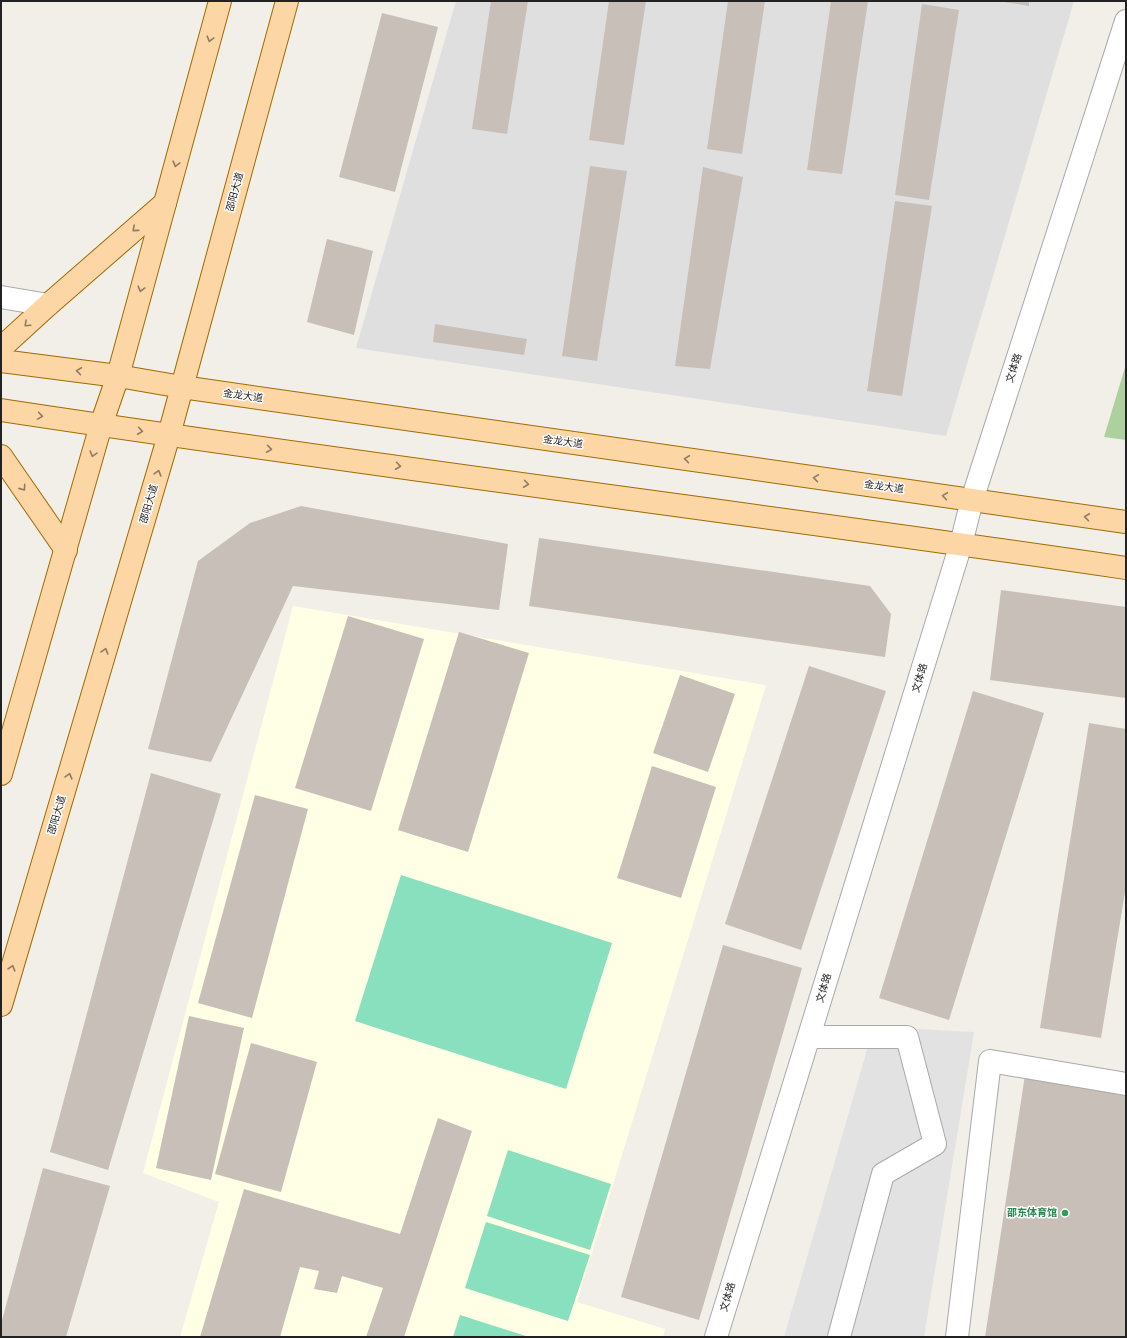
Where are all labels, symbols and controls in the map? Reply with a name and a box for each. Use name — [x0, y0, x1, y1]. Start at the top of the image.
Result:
one-way arrow — [206, 35, 215, 42]
one-way arrow — [172, 160, 181, 167]
street label: 邵阳大道 — [224, 171, 246, 213]
one-way arrow — [133, 224, 140, 231]
one-way arrow — [138, 286, 146, 293]
one-way arrow — [24, 319, 32, 327]
street label: 文体路 — [1004, 352, 1024, 384]
one-way arrow — [76, 367, 82, 376]
street label: 金龙大道 — [222, 387, 264, 405]
one-way arrow — [36, 411, 43, 420]
one-way arrow — [137, 426, 143, 435]
street label: 金龙大道 — [542, 433, 584, 451]
one-way arrow — [266, 444, 272, 453]
one-way arrow — [89, 451, 98, 458]
one-way arrow — [684, 455, 691, 464]
one-way arrow — [395, 461, 401, 470]
one-way arrow — [153, 470, 162, 477]
one-way arrow — [813, 474, 819, 483]
street label: 金龙大道 — [863, 478, 905, 496]
one-way arrow — [523, 479, 529, 488]
street label: 邵阳大道 — [138, 483, 160, 525]
one-way arrow — [18, 484, 26, 491]
one-way arrow — [942, 492, 948, 501]
one-way arrow — [1084, 513, 1090, 522]
one-way arrow — [100, 648, 109, 655]
street label: 文体路 — [910, 662, 930, 694]
one-way arrow — [64, 773, 73, 780]
street label: 邵阳大道 — [46, 794, 68, 836]
one-way arrow — [7, 965, 16, 972]
street label: 文体路 — [814, 972, 834, 1004]
place label: 邵东体育馆 — [1007, 1207, 1057, 1219]
marker: 邵东体育馆 — [1060, 1208, 1070, 1218]
street label: 文体路 — [718, 1281, 738, 1313]

